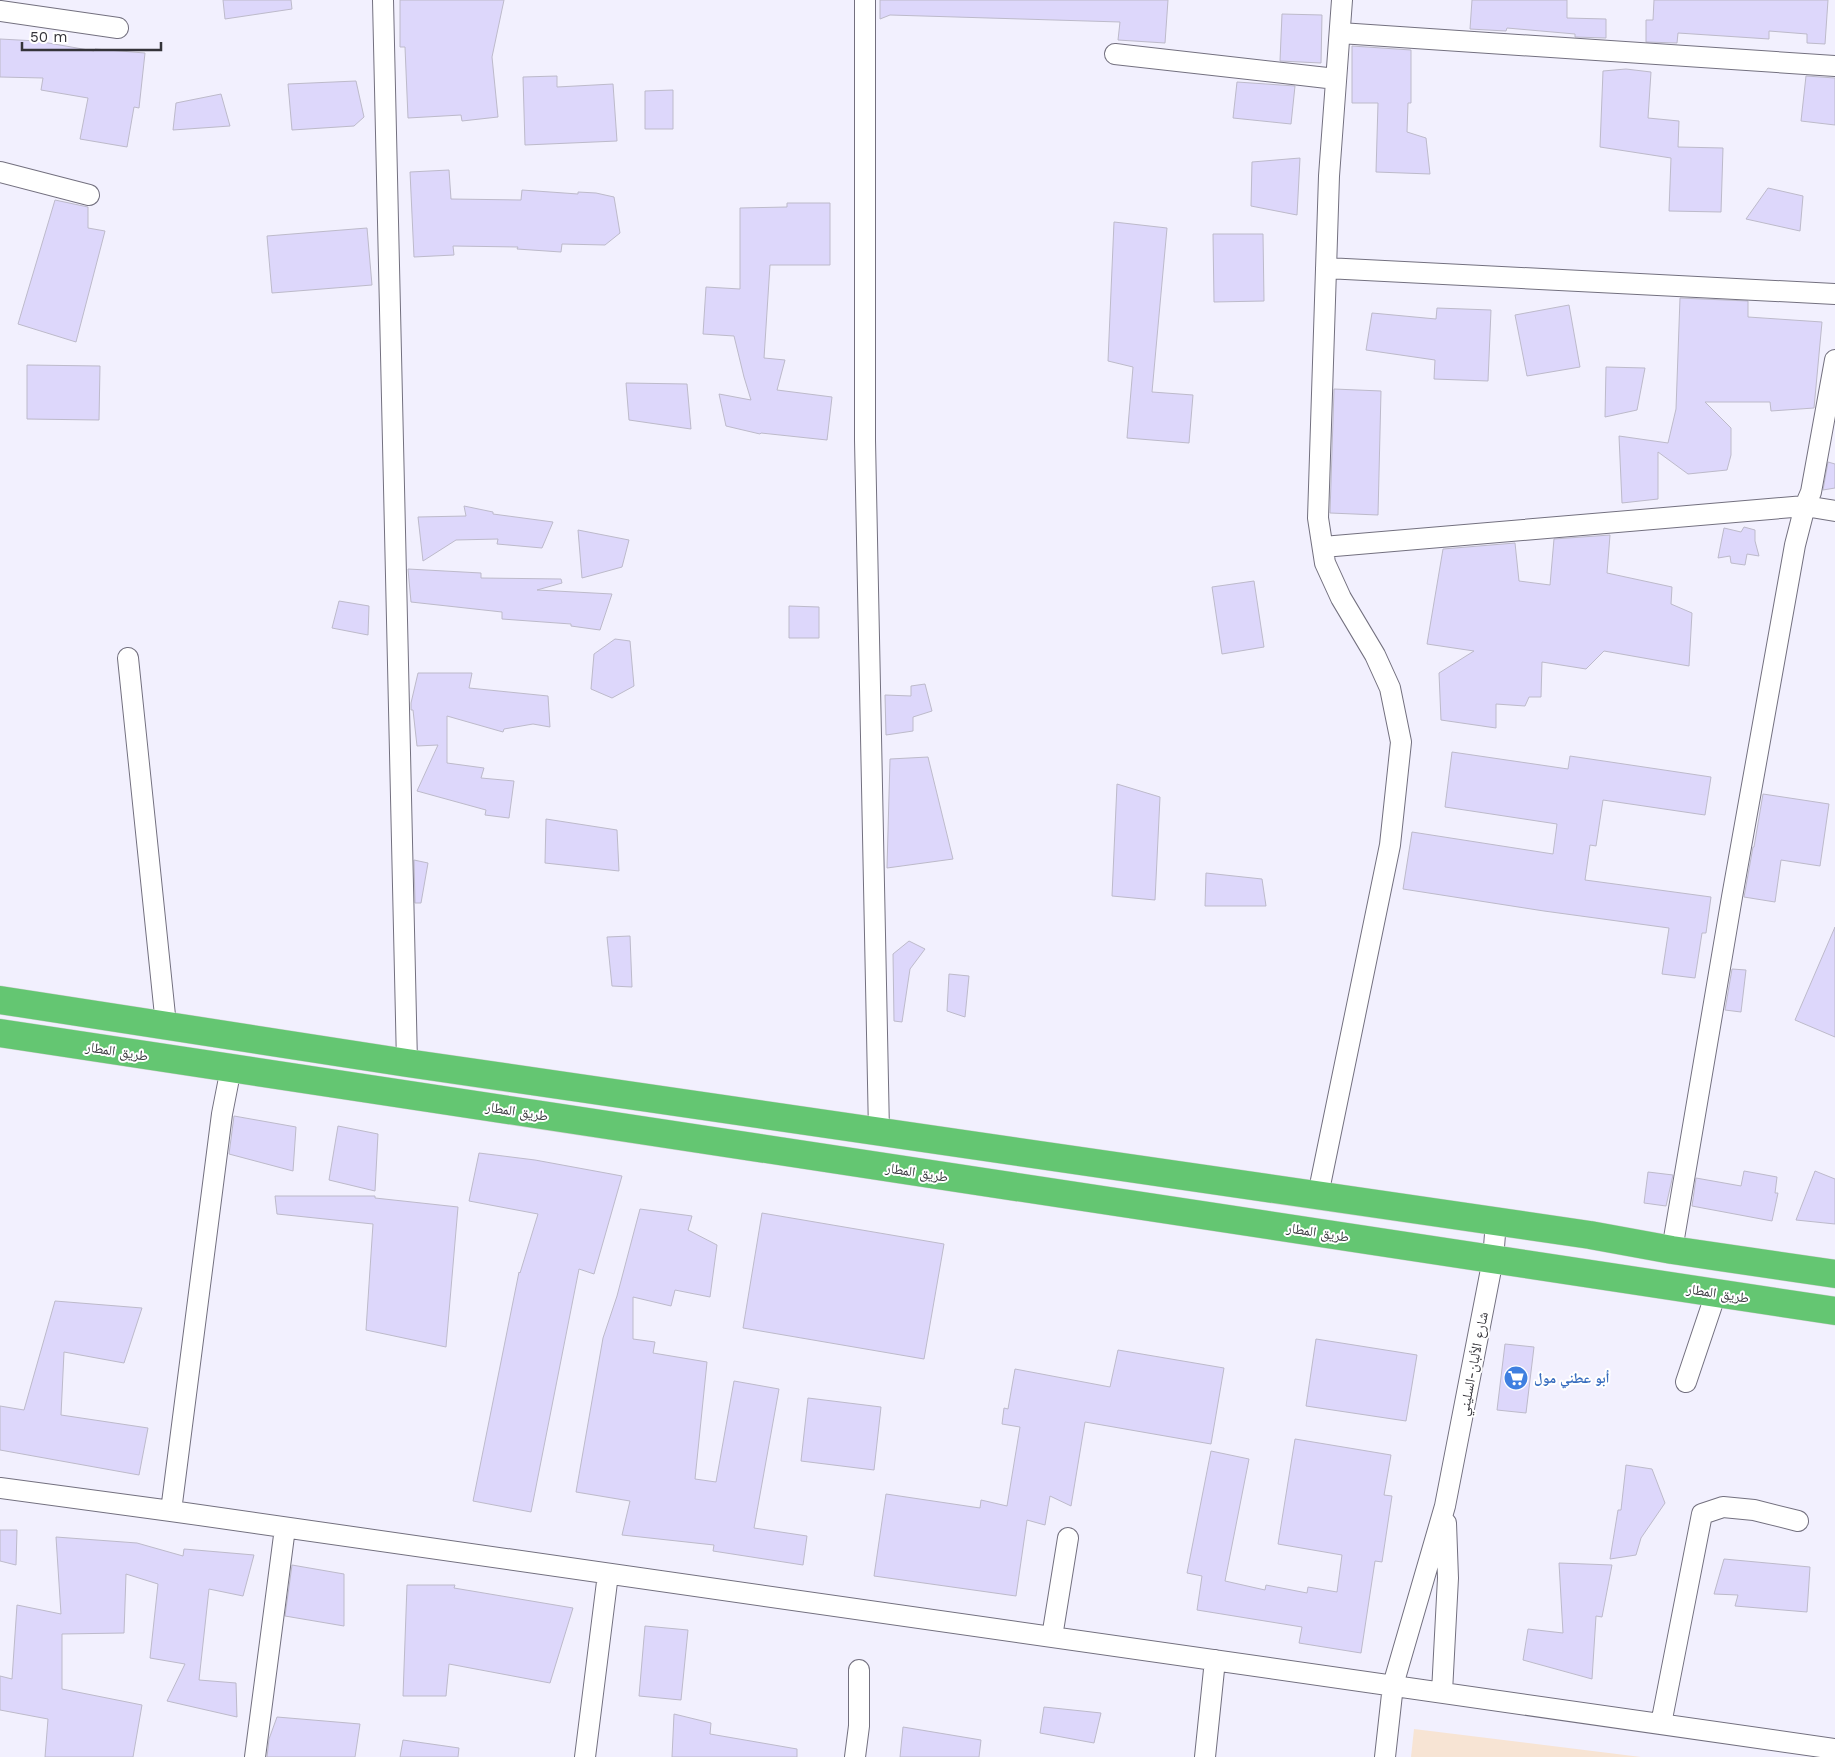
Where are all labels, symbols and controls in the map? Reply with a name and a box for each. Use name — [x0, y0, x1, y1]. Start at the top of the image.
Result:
scale bar — [22, 20, 161, 52]
text: 50 m — [30, 28, 67, 46]
street label: طريق المطار — [83, 1038, 150, 1066]
street label: طريق المطار — [483, 1098, 550, 1126]
street label: طريق المطار — [883, 1159, 950, 1187]
street label: طريق المطار — [1284, 1219, 1351, 1247]
street label: طريق المطار — [1684, 1280, 1751, 1308]
street label: شارع الألبان-السليني — [1455, 1311, 1494, 1418]
supermarket icon: أبو عطني مول — [1503, 1365, 1529, 1391]
place label: أبو عطني مول — [1534, 1370, 1610, 1389]

